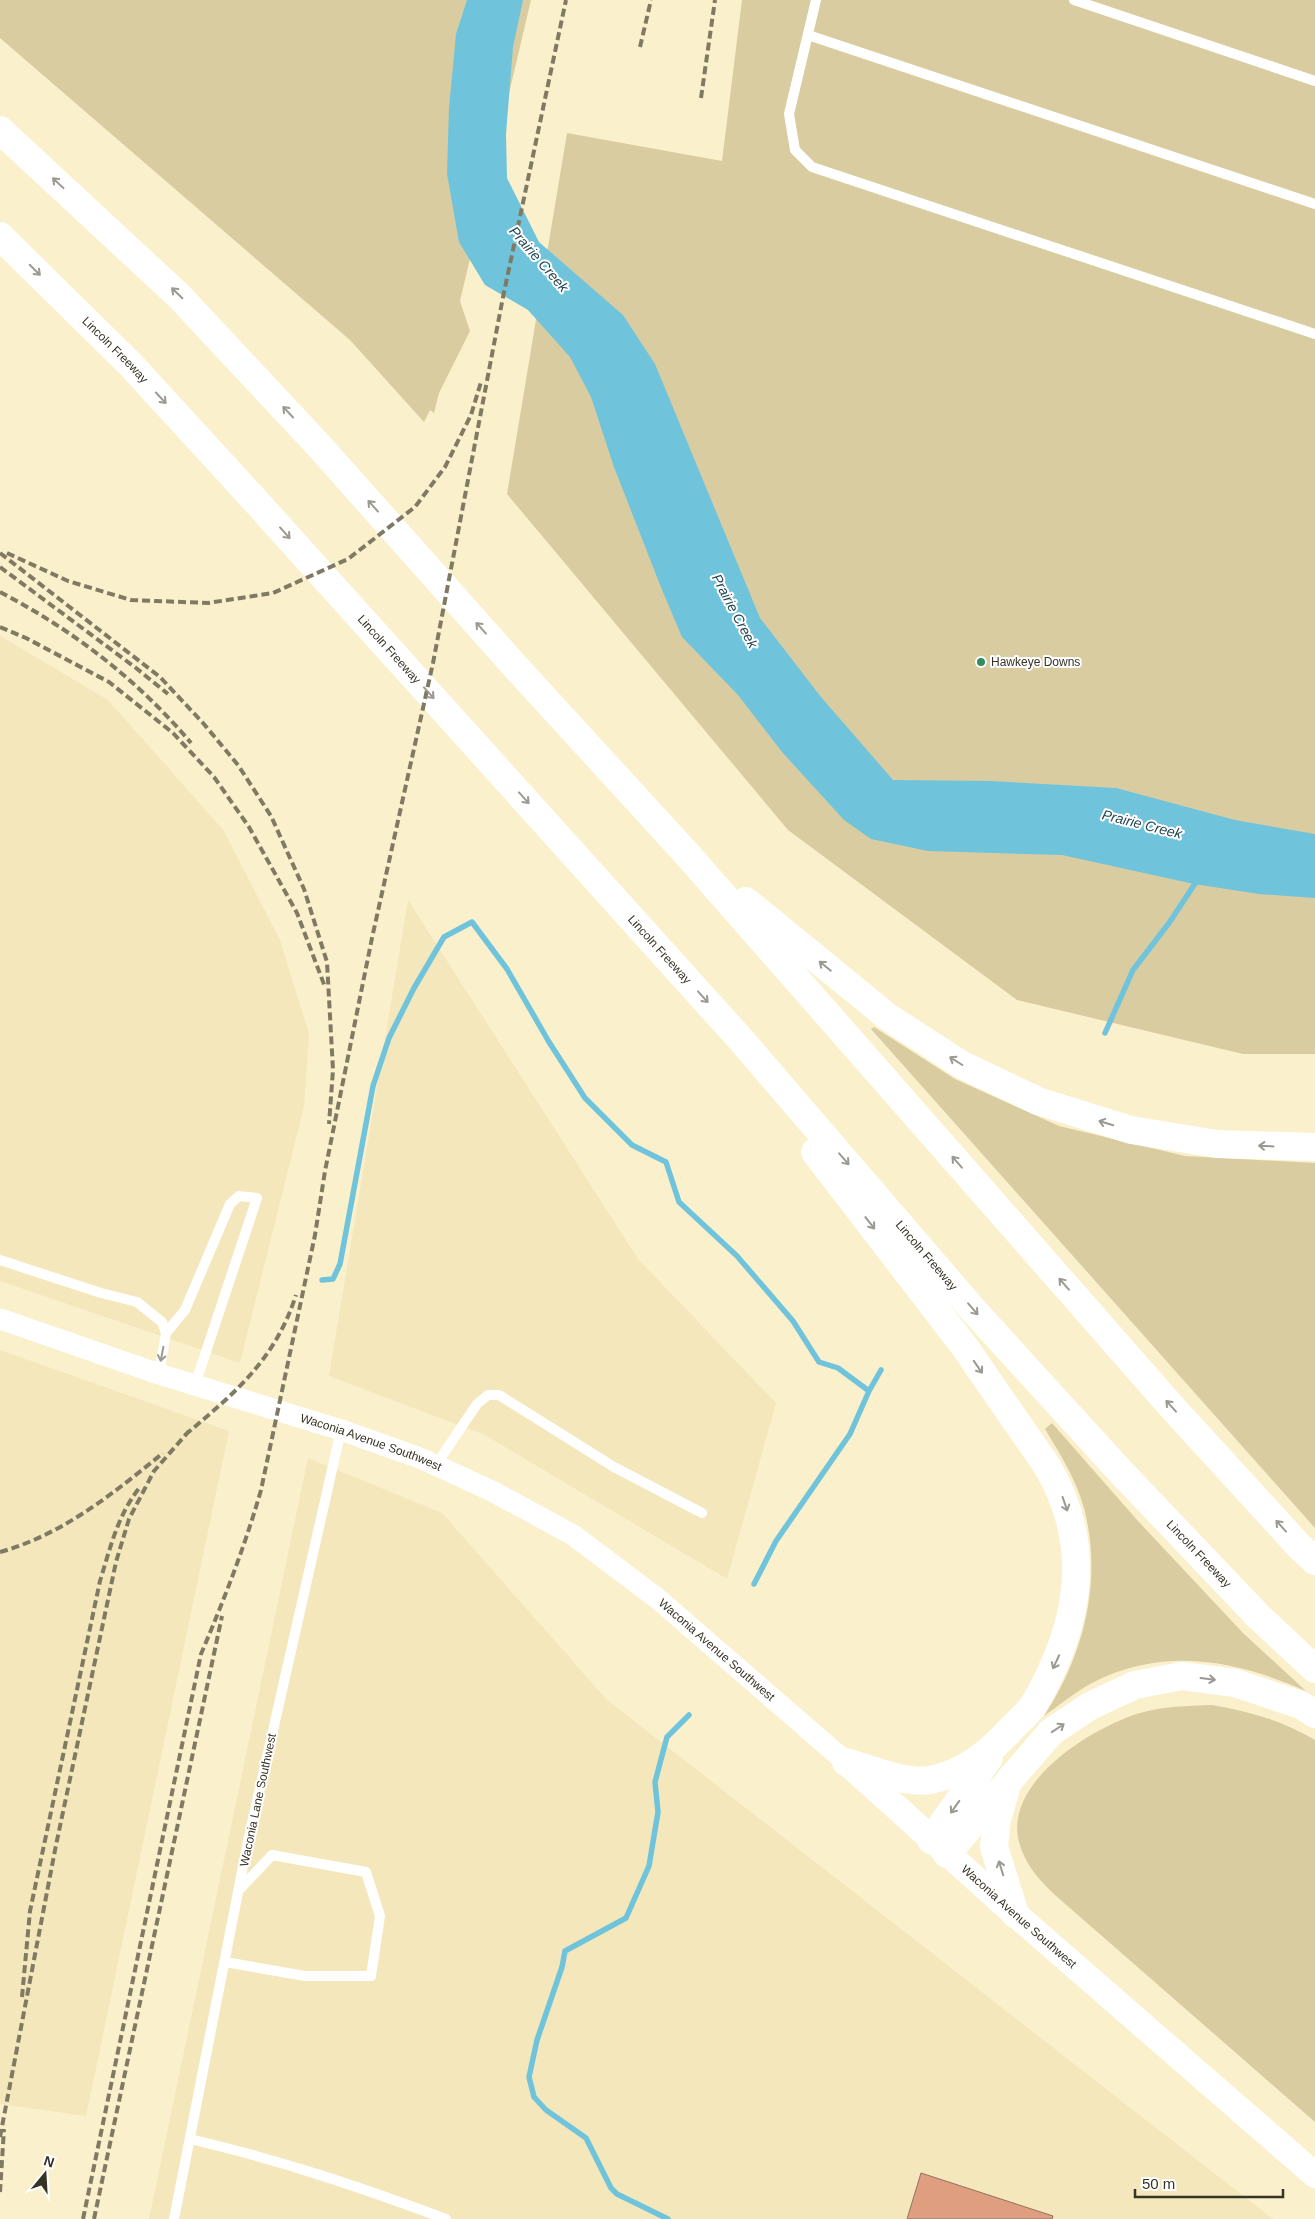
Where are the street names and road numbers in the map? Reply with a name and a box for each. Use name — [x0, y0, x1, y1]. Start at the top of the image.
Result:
street label: Lincoln Freeway — [79, 314, 151, 386]
street label: Lincoln Freeway — [355, 612, 424, 687]
street label: Lincoln Freeway — [625, 912, 694, 987]
street label: Lincoln Freeway — [893, 1218, 960, 1293]
street label: Waconia Avenue Southwest — [299, 1411, 444, 1474]
street label: Lincoln Freeway — [1164, 1517, 1234, 1590]
street label: Waconia Avenue Southwest — [656, 1596, 778, 1704]
street label: Waconia Lane Southwest — [237, 1732, 279, 1868]
street label: Waconia Avenue Southwest — [958, 1862, 1080, 1972]

